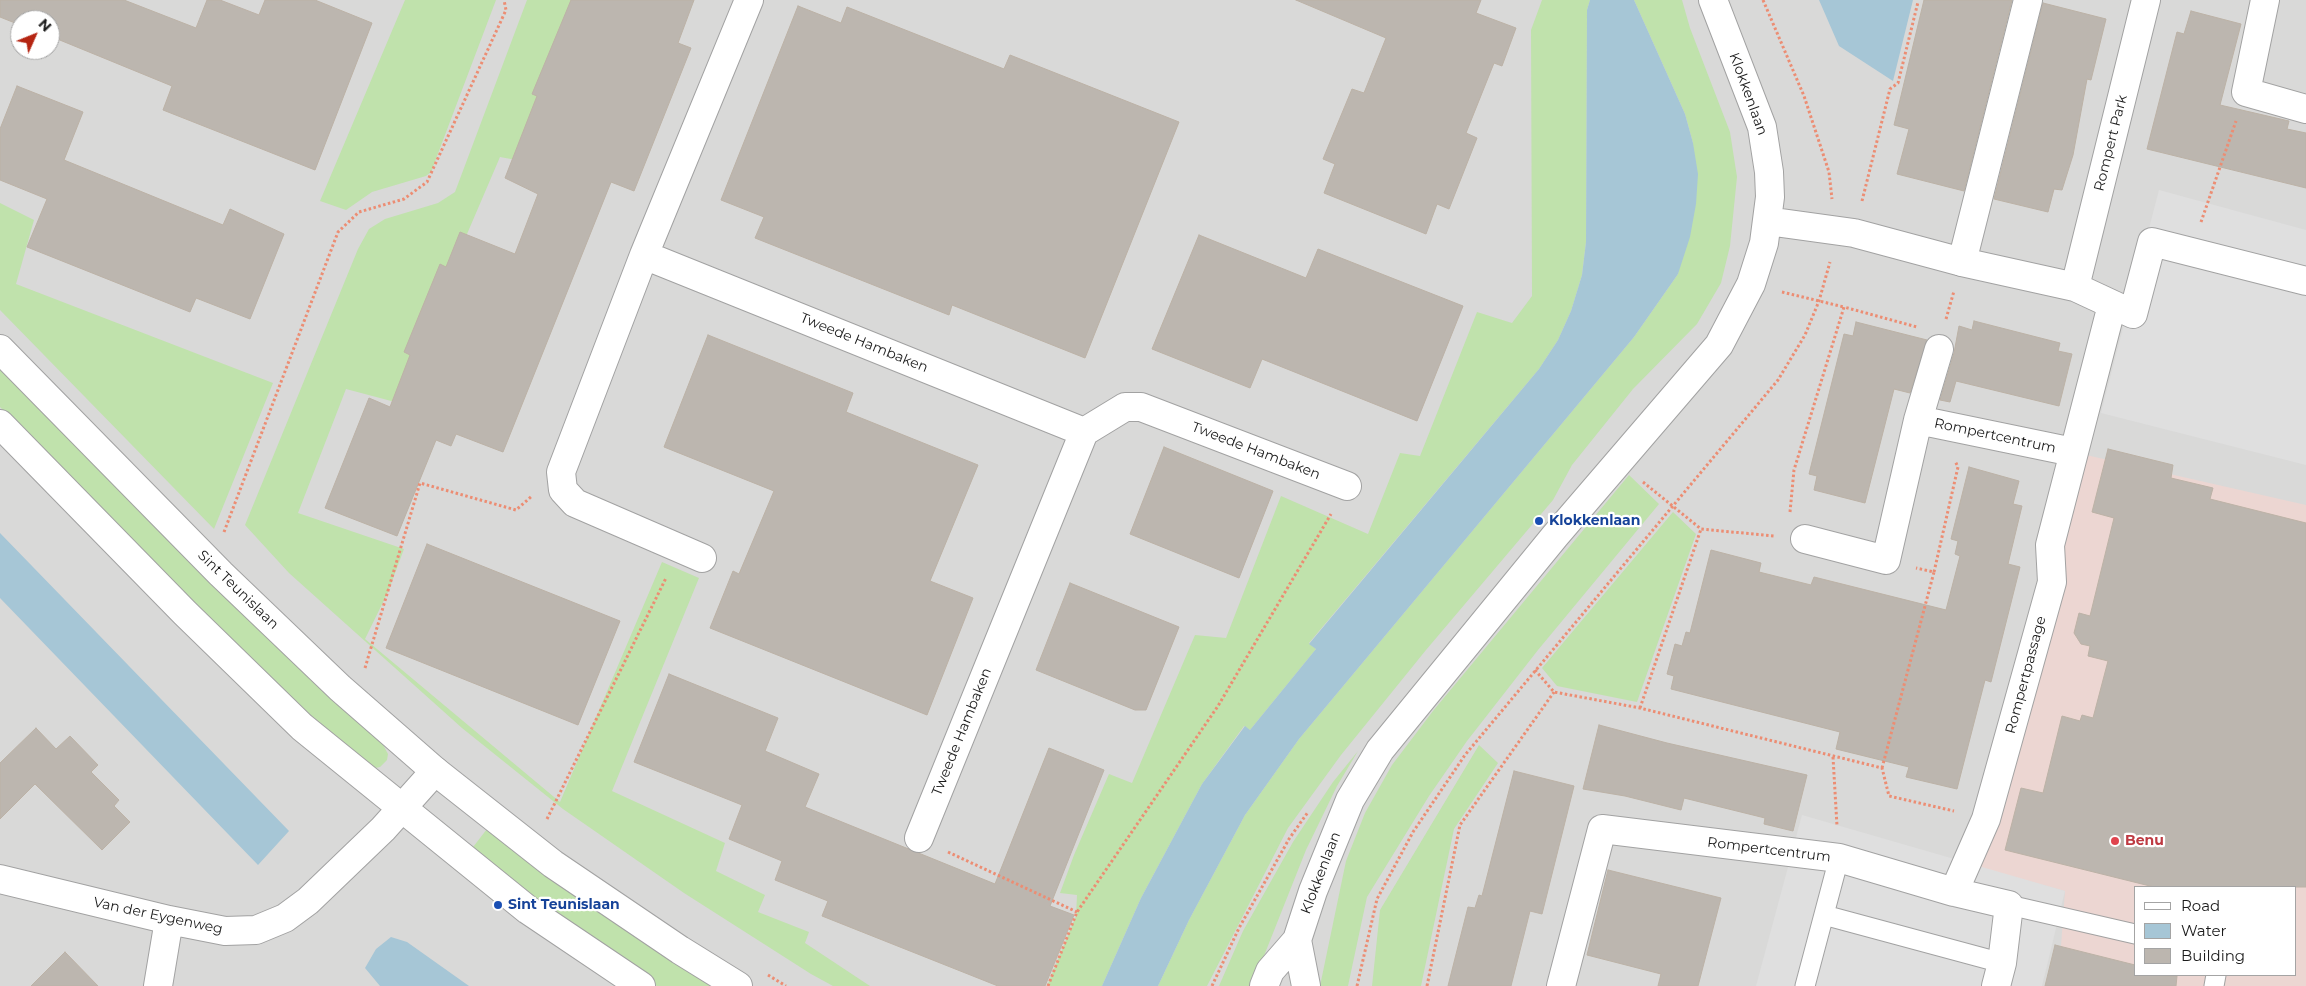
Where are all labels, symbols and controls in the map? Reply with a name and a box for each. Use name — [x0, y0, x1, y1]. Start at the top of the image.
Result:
north arrow — [10, 10, 60, 60]
text: N — [35, 15, 55, 36]
street label: Klokkenlaan — [1725, 50, 1771, 138]
street label: Rompert Park — [2091, 93, 2131, 193]
street label: Tweede Hambaken — [798, 310, 930, 376]
street label: Rompertcentrum — [1933, 415, 2057, 457]
street label: Tweede Hambaken — [1189, 419, 1323, 483]
place label: Klokkenlaan — [1549, 513, 1640, 529]
marker: Klokkenlaan — [1533, 515, 1545, 527]
street label: Sint Teunislaan — [194, 547, 282, 633]
street label: Rompertpassage — [2002, 614, 2050, 736]
street label: Tweede Hambaken — [929, 666, 995, 798]
street label: Klokkenlaan — [1298, 830, 1344, 916]
place label: Benu — [2125, 833, 2164, 849]
street label: Rompertcentrum — [1706, 834, 1832, 866]
marker: Benu — [2109, 835, 2121, 847]
legend — [2134, 886, 2296, 976]
street label: Van der Eygenweg — [92, 894, 224, 938]
text: Road — [2181, 896, 2220, 915]
place label: Sint Teunislaan — [508, 897, 620, 913]
marker: Sint Teunislaan — [492, 899, 504, 911]
text: Water — [2181, 921, 2227, 940]
text: Building — [2181, 946, 2245, 965]

